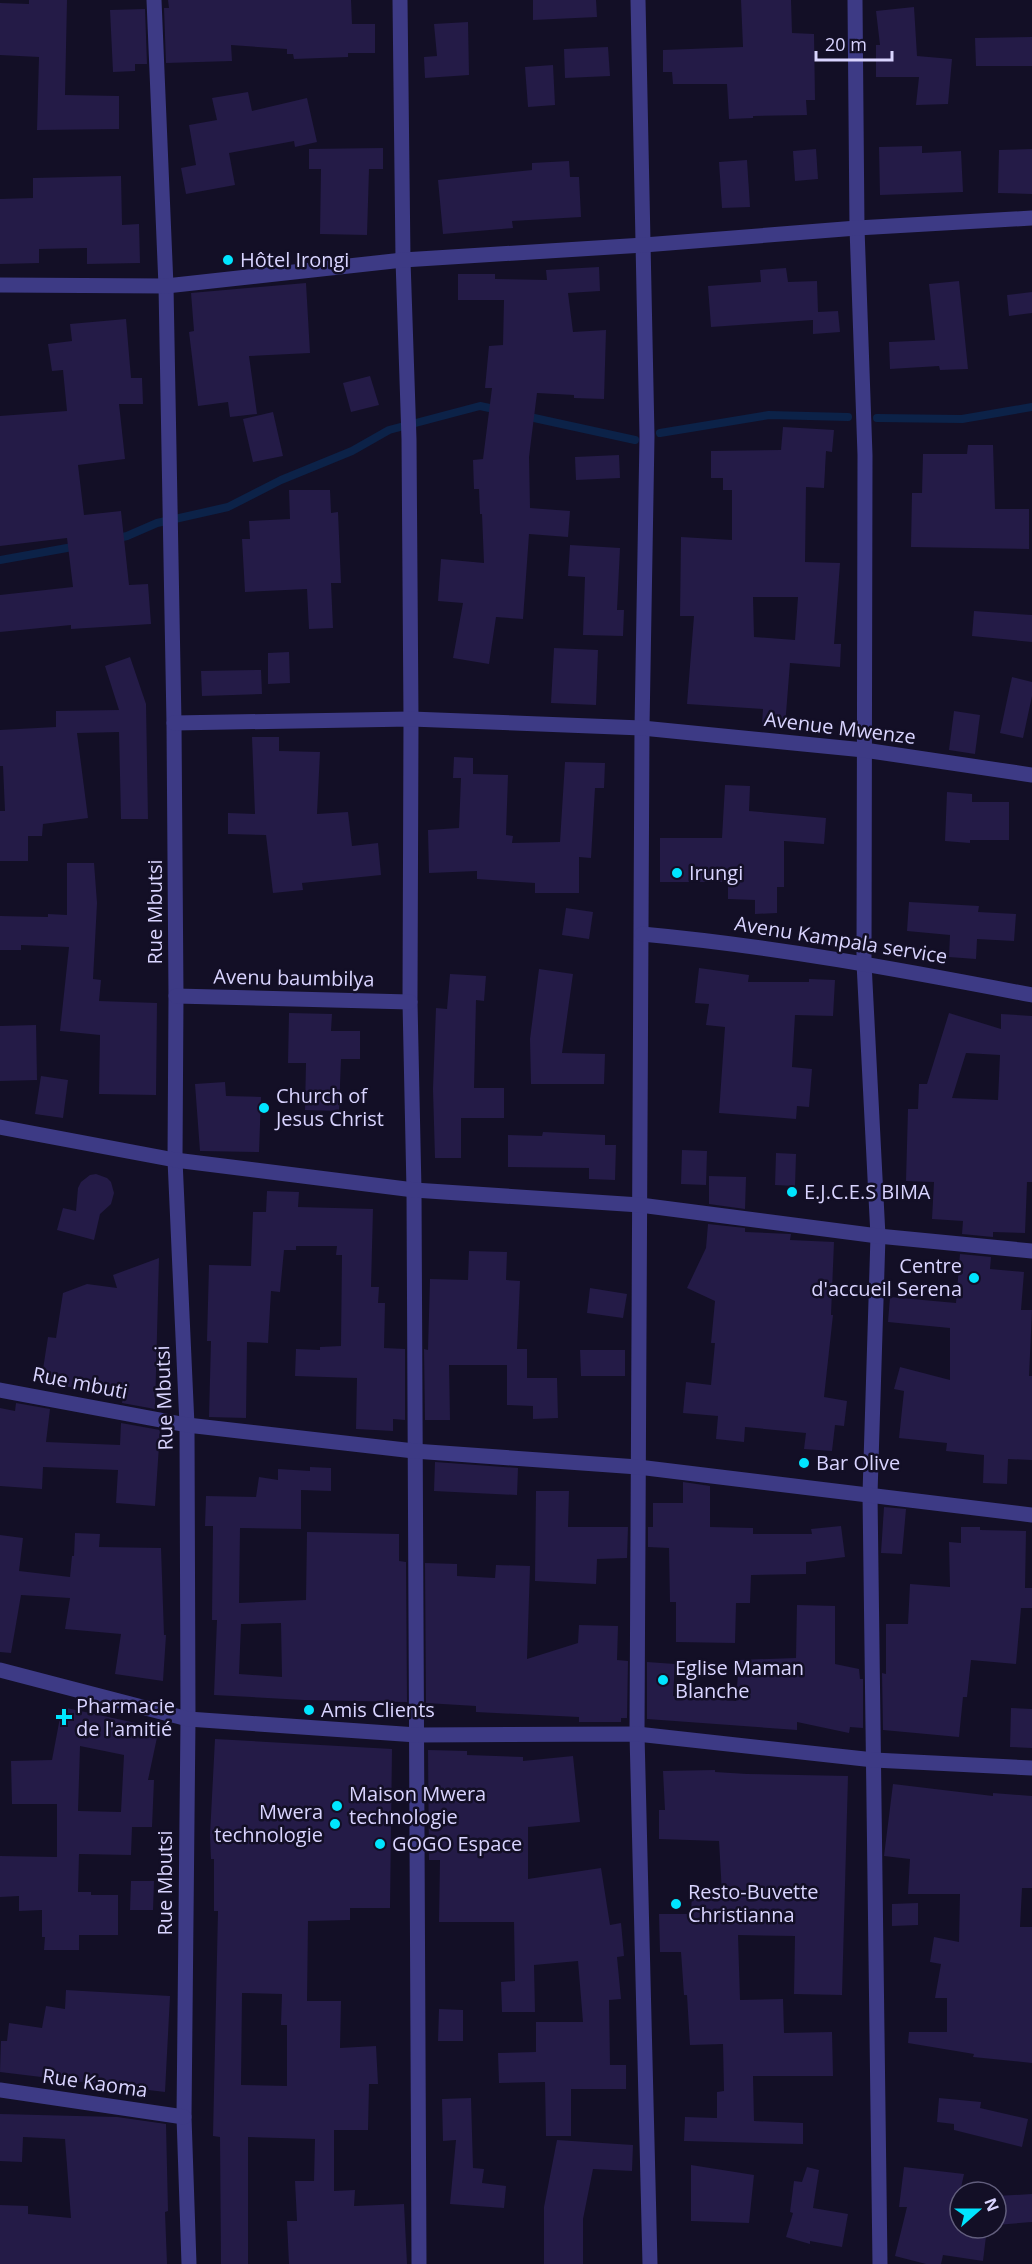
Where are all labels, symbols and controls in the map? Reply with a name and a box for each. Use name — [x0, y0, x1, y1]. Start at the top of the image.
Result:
scale bar — [816, 24, 892, 62]
text: 20 m — [825, 32, 867, 56]
place label: Hôtel Irongi — [240, 246, 349, 273]
marker: Hôtel Irongi — [221, 253, 235, 267]
street label: Avenue Mwenze — [763, 705, 917, 750]
street label: Rue Mbutsi — [141, 859, 168, 965]
place label: Irungi — [689, 859, 743, 886]
marker: Irungi — [670, 866, 684, 880]
street label: Avenu Kampala service — [733, 909, 949, 970]
street label: Avenu baumbilya — [213, 963, 375, 992]
place label: Church of Jesus Christ — [274, 1082, 384, 1132]
marker: Church of Jesus Christ — [257, 1101, 271, 1115]
place label: E.J.C.E.S BIMA — [804, 1178, 931, 1205]
marker: E.J.C.E.S BIMA — [785, 1185, 799, 1199]
place label: Centre d'accueil Serena — [811, 1252, 962, 1302]
marker: Centre d'accueil Serena — [967, 1271, 981, 1285]
street label: Rue Mbutsi — [148, 1345, 179, 1451]
street label: Rue mbuti — [30, 1360, 130, 1405]
place label: Bar Olive — [816, 1449, 900, 1476]
marker: Bar Olive — [797, 1456, 811, 1470]
place label: Eglise Maman Blanche — [675, 1654, 804, 1704]
marker: Eglise Maman Blanche — [656, 1673, 670, 1687]
place label: Pharmacie de l'amitié — [76, 1692, 175, 1742]
place label: Amis Clients — [321, 1696, 435, 1723]
marker: Amis Clients — [302, 1703, 316, 1717]
marker: Pharmacie de l'amitié — [57, 1710, 71, 1724]
place label: Maison Mwera technologie — [349, 1780, 486, 1830]
place label: Mwera technologie — [214, 1798, 323, 1848]
marker: Maison Mwera technologie — [330, 1799, 344, 1813]
marker: Mwera technologie — [328, 1817, 342, 1831]
street label: Rue Mbutsi — [151, 1830, 178, 1936]
place label: GOGO Espace — [392, 1830, 522, 1857]
marker: GOGO Espace — [373, 1837, 387, 1851]
place label: Resto-Buvette Christianna — [688, 1878, 819, 1928]
marker: Resto-Buvette Christianna — [669, 1897, 683, 1911]
street label: Rue Kaoma — [41, 2062, 149, 2103]
north arrow — [948, 2180, 1008, 2240]
text: N — [979, 2195, 1005, 2215]

